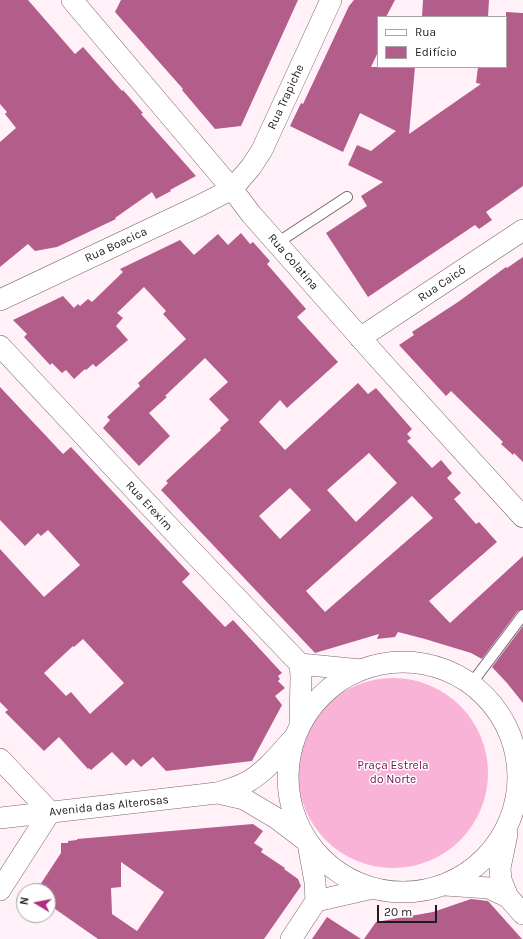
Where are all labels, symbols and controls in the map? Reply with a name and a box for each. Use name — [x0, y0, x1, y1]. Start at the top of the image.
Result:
legend — [377, 16, 507, 68]
text: Rua — [415, 25, 436, 39]
text: Edifício — [415, 45, 456, 59]
street label: Rua Trapiche — [265, 62, 307, 132]
street label: Rua Boacica — [82, 224, 150, 266]
street label: Rua Colatina — [265, 231, 321, 293]
street label: Rua Caicó — [415, 263, 469, 305]
street label: Rua Erexim — [123, 478, 175, 534]
park label: Praça Estrela do Norte — [357, 759, 429, 787]
street label: Avenida das Alterosas — [49, 793, 169, 819]
north arrow — [16, 883, 56, 923]
text: N — [18, 896, 32, 906]
scale bar — [379, 897, 439, 923]
text: 20 m — [384, 905, 412, 919]

